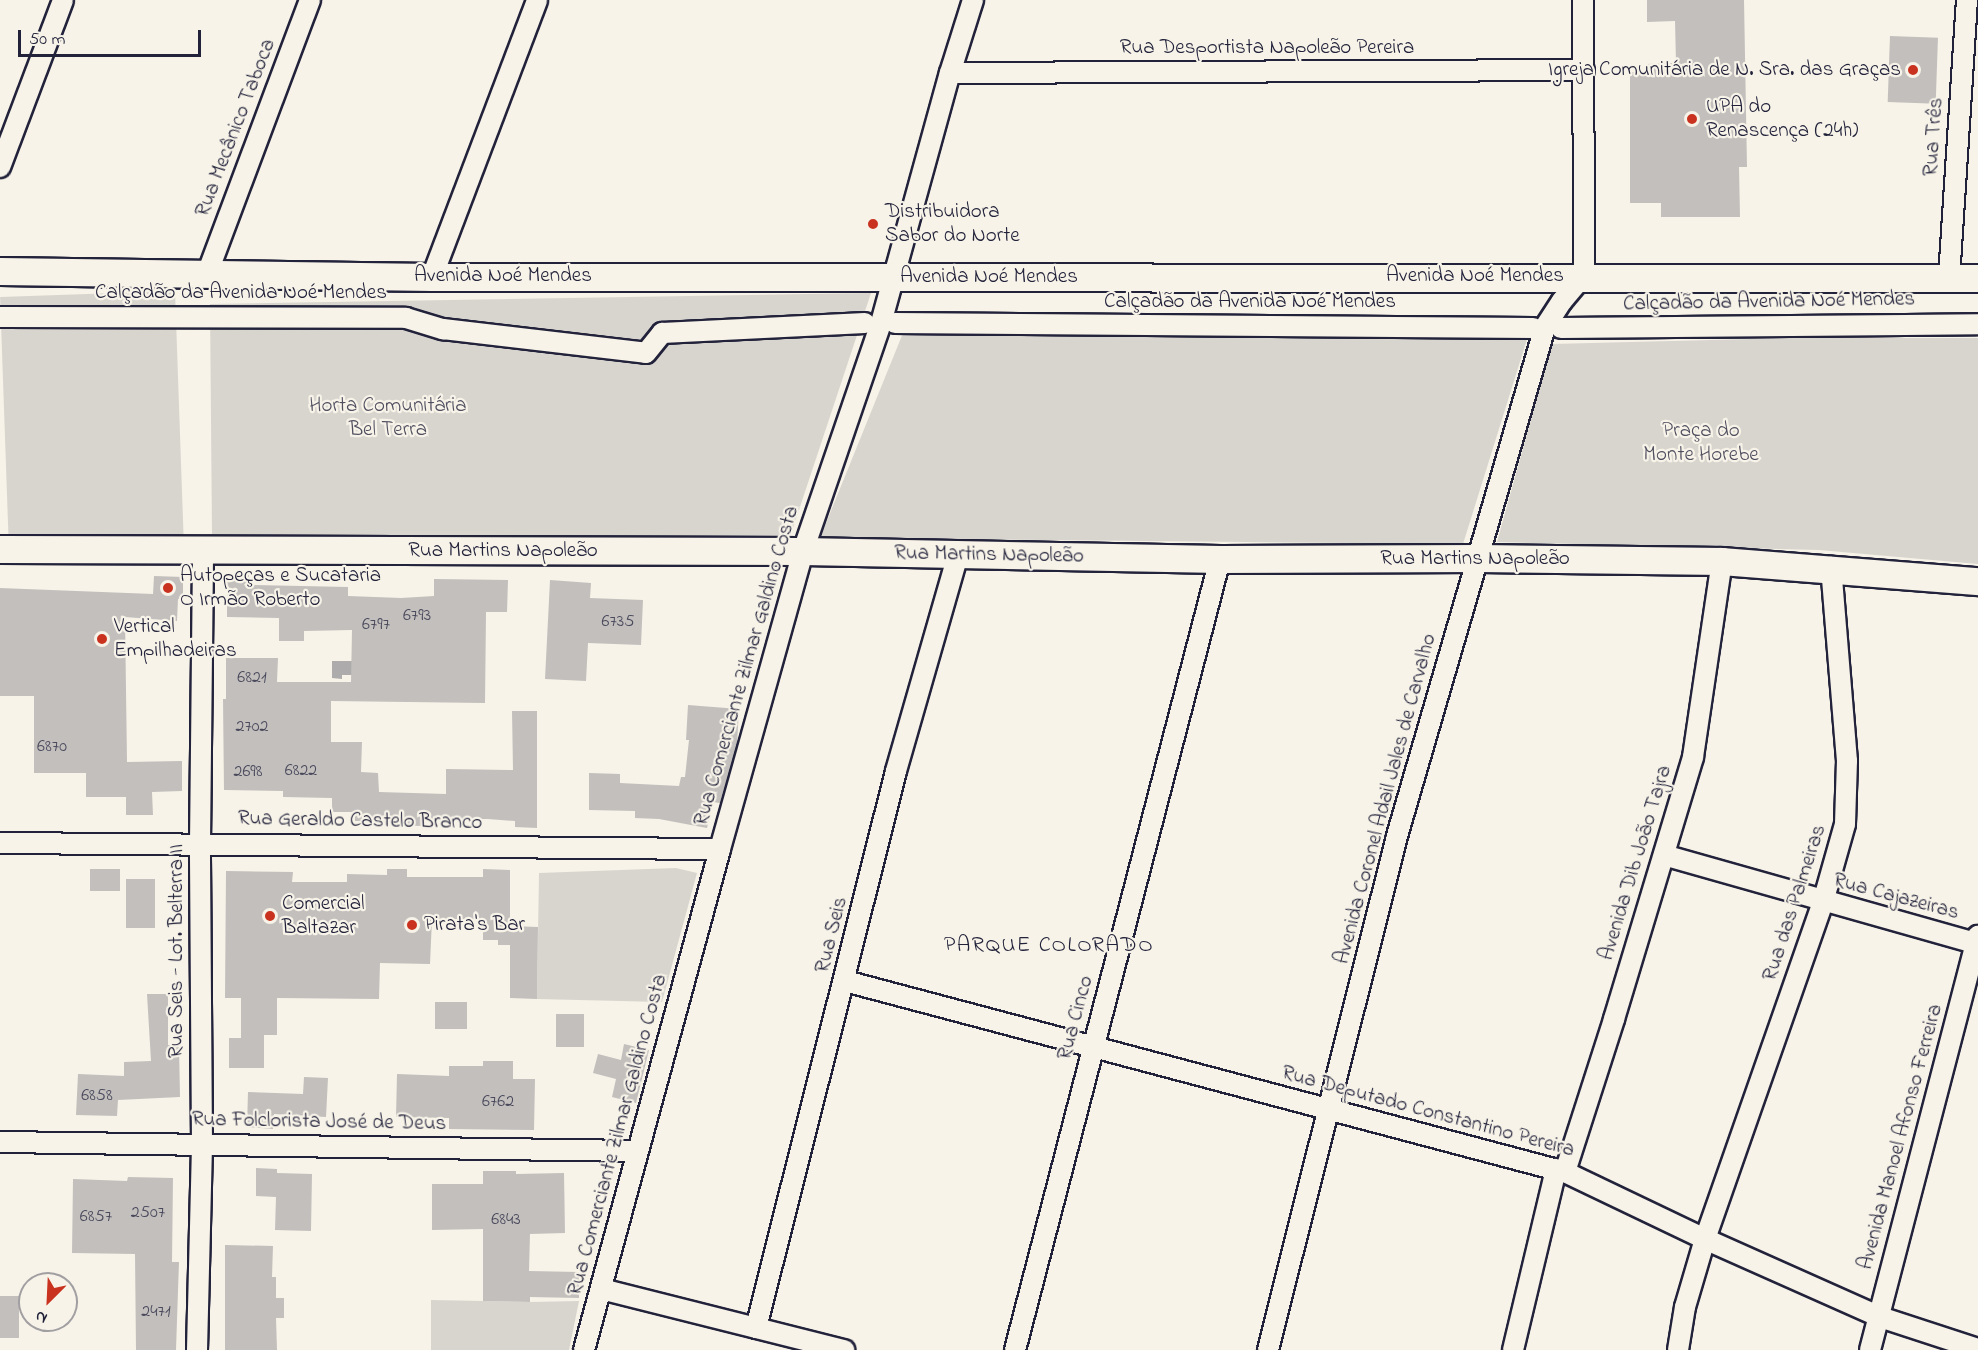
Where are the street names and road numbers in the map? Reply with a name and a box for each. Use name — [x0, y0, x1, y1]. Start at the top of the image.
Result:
street label: Rua Mecânico Taboca — [190, 35, 282, 221]
street label: Rua Desportista Napoleão Pereira — [1120, 35, 1414, 61]
street label: Rua Três — [1919, 97, 1949, 177]
street label: Avenida Noé Mendes — [414, 263, 592, 289]
street label: Avenida Noé Mendes — [1386, 263, 1564, 289]
street label: Avenida Noé Mendes — [900, 264, 1078, 290]
street label: Calçadão da Avenida Noé Mendes — [95, 280, 387, 306]
street label: Calçadão da Avenida Noé Mendes — [1623, 287, 1915, 317]
street label: Calçadão da Avenida Noé Mendes — [1104, 289, 1396, 315]
street label: Rua Comerciante Zilmar Galdino Costa — [689, 503, 805, 829]
street label: Rua Martins Napoleão — [408, 538, 598, 564]
street label: Rua Martins Napoleão — [894, 541, 1084, 569]
street label: Rua Martins Napoleão — [1380, 546, 1570, 572]
street label: Avenida Coronel Adail Jales de Carvalho — [1330, 631, 1442, 967]
street label: Avenida Dib João Tajra — [1594, 762, 1678, 964]
street label: Rua Geraldo Castelo Branco — [238, 806, 482, 836]
street label: Rua das Palmeiras — [1758, 822, 1832, 984]
street label: Rua Seis - Lot. Belterra II — [164, 844, 190, 1058]
street label: Rua Cajazeiras — [1830, 868, 1962, 926]
street label: Rua Seis — [810, 894, 854, 976]
street label: Rua Comerciante Zilmar Galdino Costa — [563, 972, 673, 1298]
street label: Rua Cinco — [1053, 973, 1099, 1063]
street label: Avenida Manoel Afonso Ferreira — [1853, 1002, 1949, 1272]
street label: Rua Deputado Constantino Pereira — [1279, 1061, 1577, 1163]
street label: Rua Folclorista José de Deus — [192, 1107, 446, 1137]

